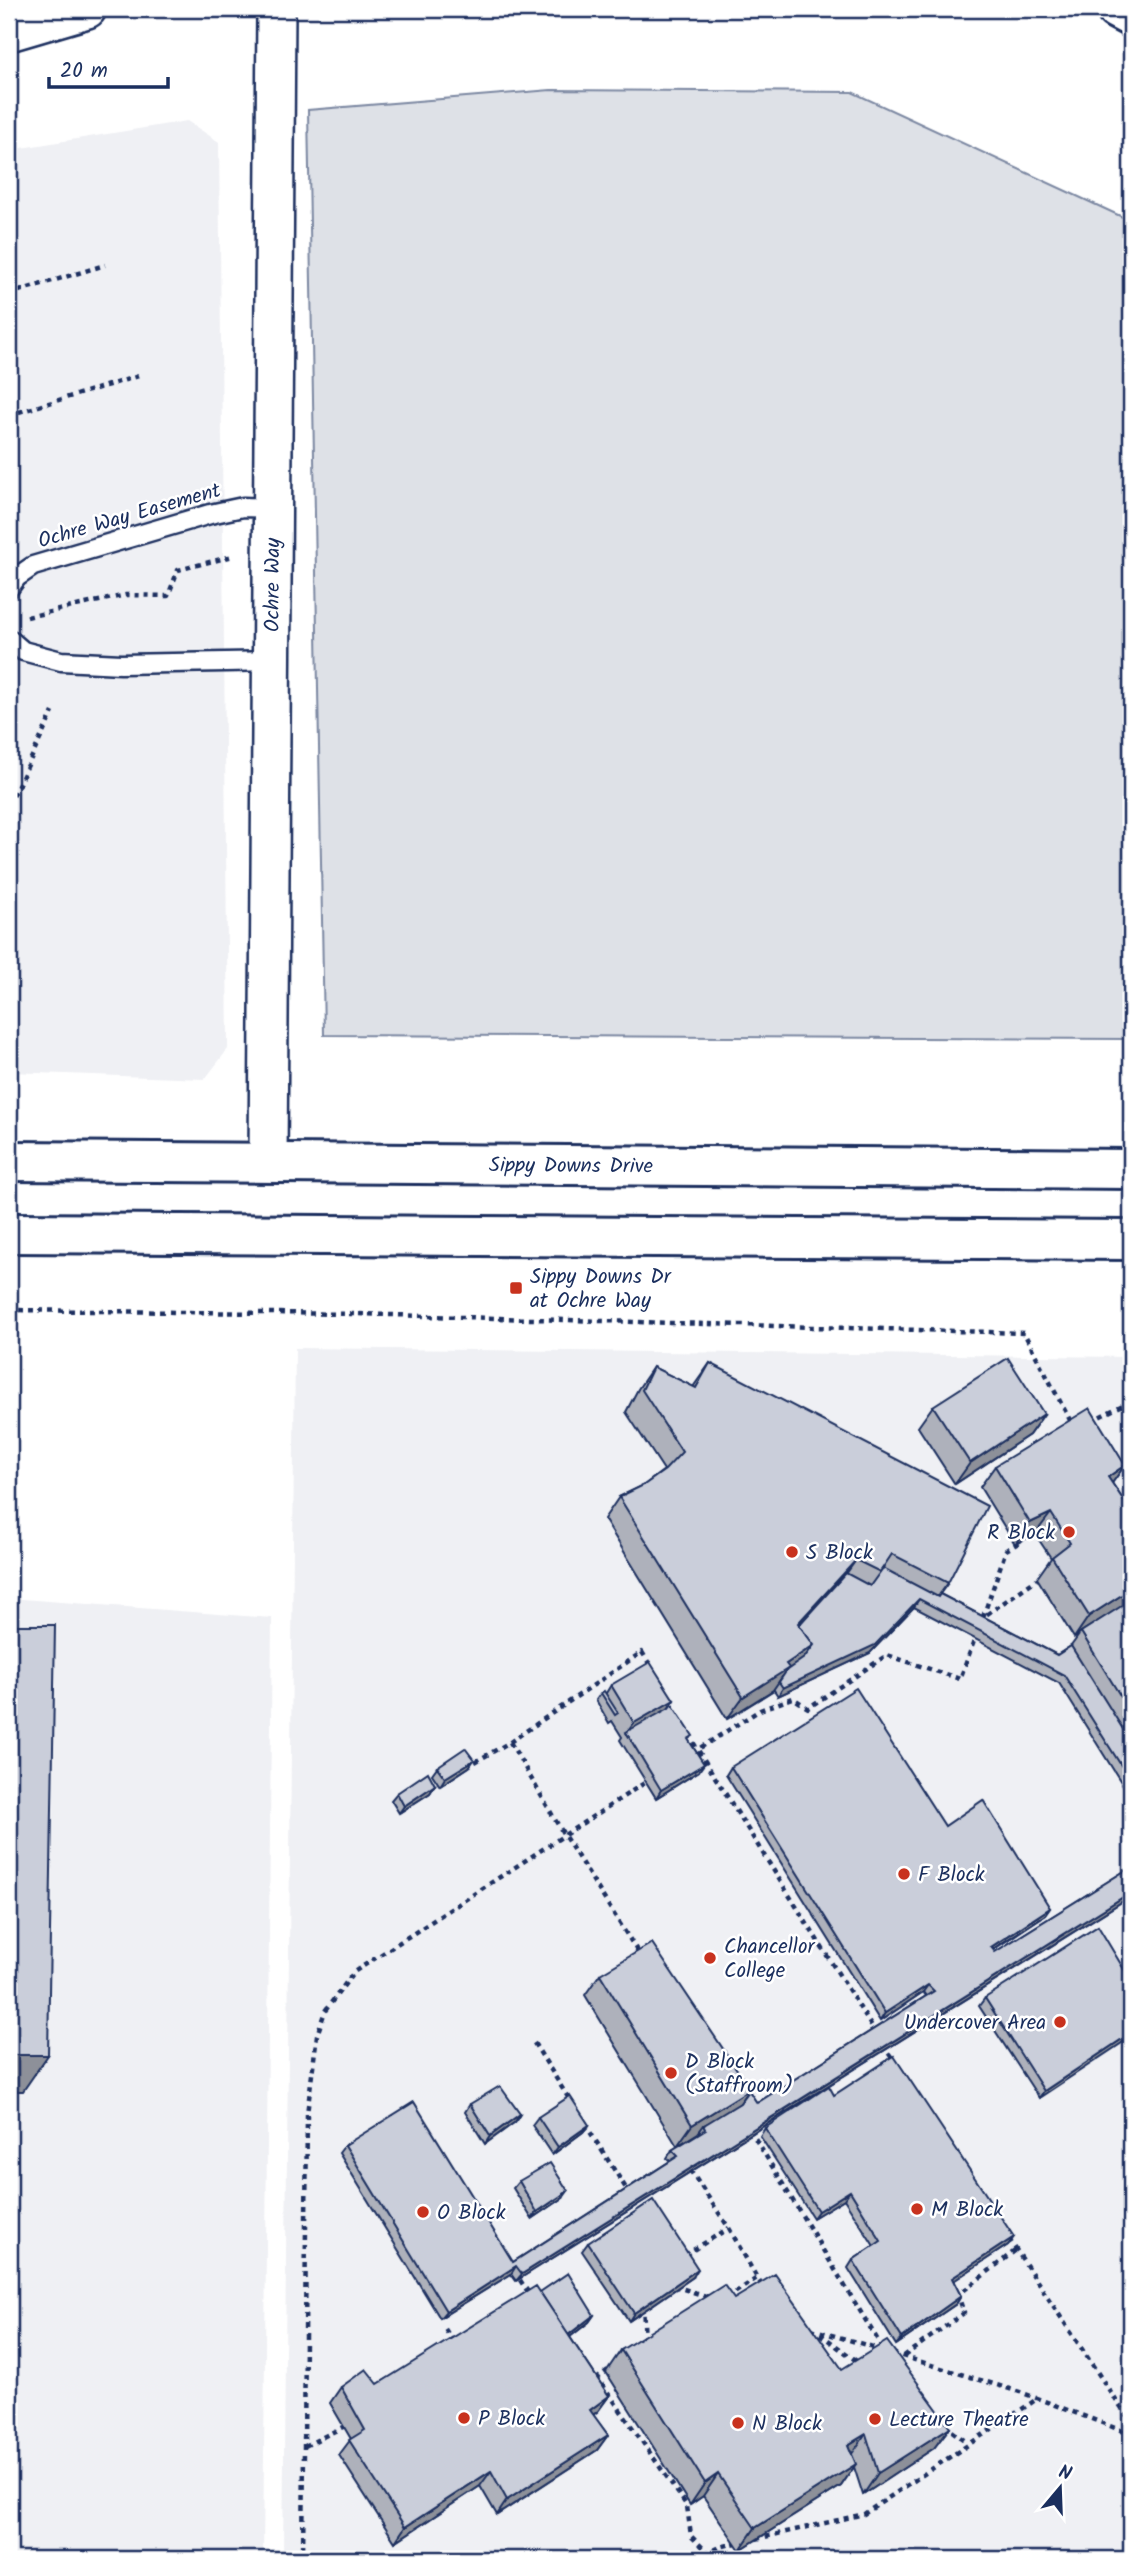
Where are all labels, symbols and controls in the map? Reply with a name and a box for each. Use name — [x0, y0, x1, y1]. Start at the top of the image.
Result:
scale bar — [49, 46, 168, 90]
text: 20 m — [60, 55, 108, 88]
street label: Ochre Way Easement — [34, 474, 226, 558]
street label: Ochre Way — [257, 538, 290, 632]
street label: Sippy Downs Drive — [489, 1149, 654, 1184]
place label: Sippy Downs Dr at Ochre Way — [530, 1261, 672, 1318]
marker: Sippy Downs Dr at Ochre Way — [508, 1280, 524, 1296]
place label: R Block — [987, 1517, 1055, 1550]
marker: R Block — [1061, 1524, 1077, 1540]
place label: S Block — [806, 1537, 873, 1570]
marker: S Block — [784, 1544, 800, 1560]
place label: F Block — [918, 1859, 985, 1892]
marker: F Block — [896, 1866, 912, 1882]
place label: Chancellor College — [724, 1931, 815, 1988]
marker: Chancellor College — [702, 1950, 718, 1966]
place label: Undercover Area — [904, 2007, 1046, 2040]
marker: Undercover Area — [1052, 2014, 1068, 2030]
place label: D Block (Staffroom) — [685, 2046, 793, 2103]
marker: D Block (Staffroom) — [663, 2065, 679, 2081]
place label: M Block — [931, 2194, 1003, 2227]
place label: O Block — [437, 2197, 506, 2230]
marker: M Block — [909, 2201, 925, 2217]
marker: O Block — [415, 2204, 431, 2220]
place label: P Block — [478, 2403, 545, 2436]
place label: Lecture Theatre — [889, 2404, 1029, 2437]
place label: N Block — [752, 2408, 822, 2441]
marker: P Block — [456, 2410, 472, 2426]
marker: Lecture Theatre — [867, 2411, 883, 2427]
marker: N Block — [730, 2415, 746, 2431]
north arrow — [1024, 2452, 1094, 2522]
text: N — [1054, 2458, 1075, 2490]

